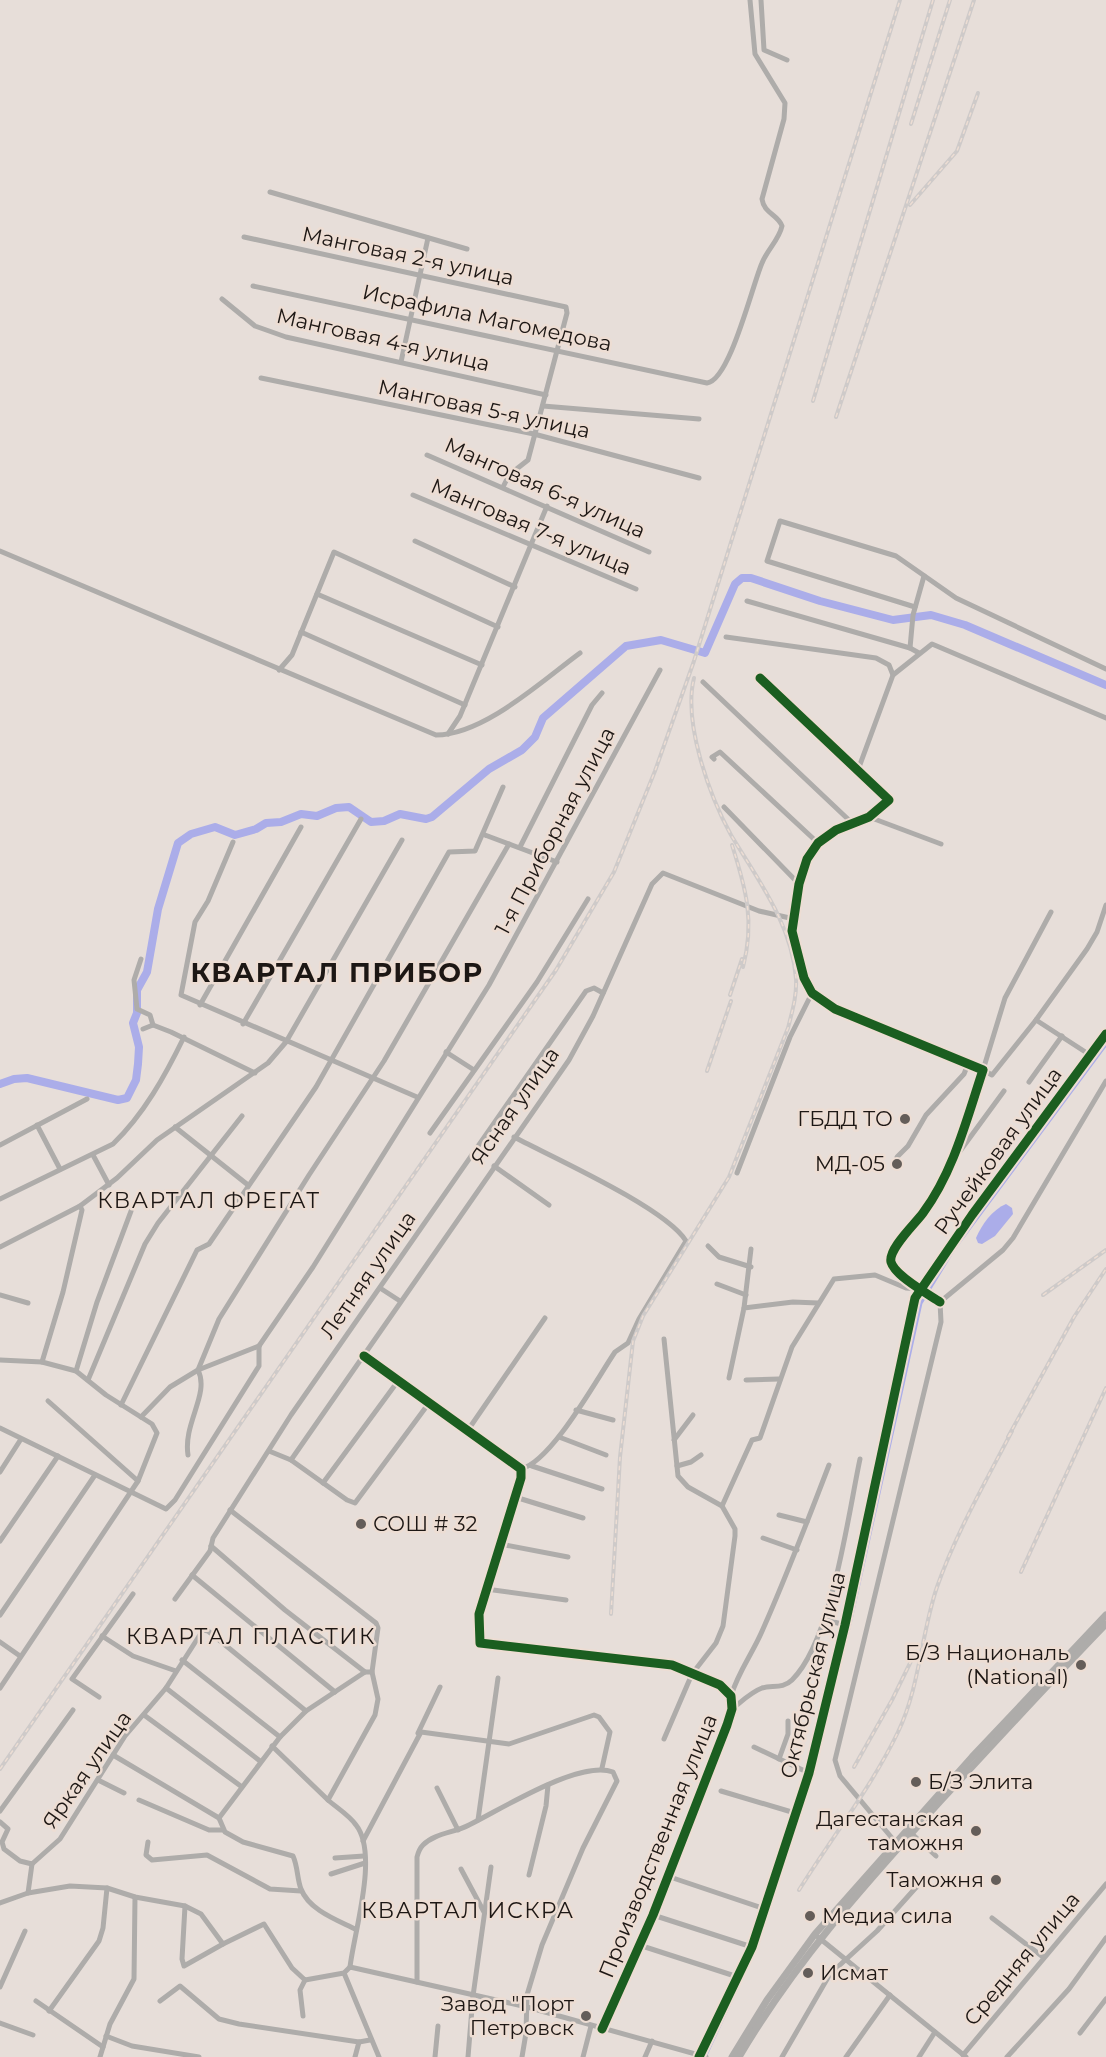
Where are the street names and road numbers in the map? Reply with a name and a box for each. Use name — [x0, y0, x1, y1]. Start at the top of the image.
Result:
street label: Манговая 2-я улица — [300, 221, 516, 290]
street label: Исрафила Магомедова — [360, 279, 614, 356]
street label: Манговая 4-я улица — [274, 303, 492, 376]
street label: Манговая 5-я улица — [376, 374, 592, 443]
street label: Манговая 6-я улица — [441, 432, 649, 543]
street label: Манговая 7-я улица — [427, 473, 635, 580]
street label: 1-я Приборная улица — [489, 723, 620, 939]
street label: Ясная улица — [465, 1042, 564, 1169]
street label: Ручейковая улица — [929, 1062, 1067, 1239]
street label: Летняя улица — [314, 1206, 421, 1343]
street label: Октябрьская улица — [775, 1569, 850, 1781]
street label: Яркая улица — [37, 1706, 136, 1833]
street label: Производственная улица — [593, 1710, 722, 1981]
street label: Средняя улица — [959, 1887, 1085, 2031]

